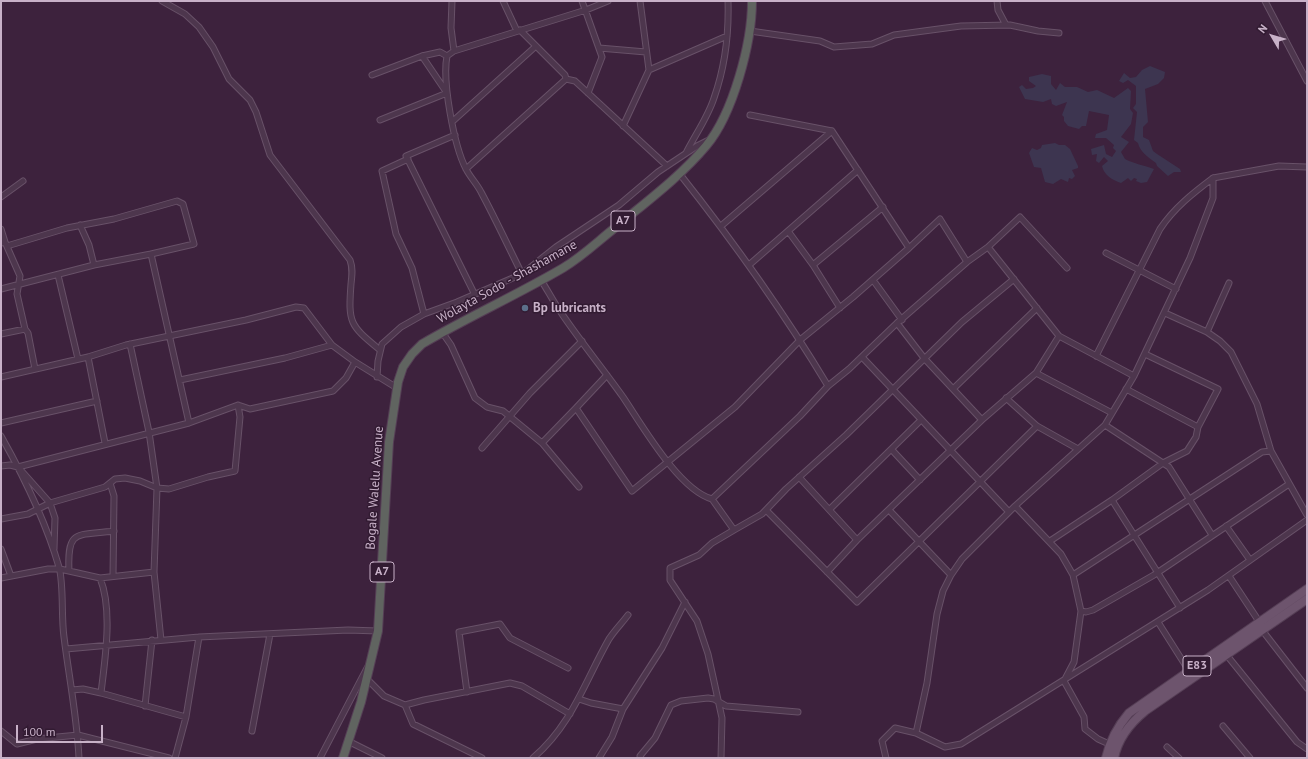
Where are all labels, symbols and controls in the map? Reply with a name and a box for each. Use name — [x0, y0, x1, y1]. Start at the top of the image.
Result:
north arrow — [1252, 16, 1292, 56]
text: N — [1255, 21, 1270, 36]
road number: A7 — [611, 211, 635, 231]
street label: Wolayta Sodo - Shashamane — [434, 237, 580, 327]
place label: Bp lubricants — [533, 300, 606, 316]
marker: Bp lubricants — [520, 303, 530, 313]
street label: Bogale Walelu Avenue — [363, 426, 387, 550]
road number: A7 — [370, 562, 394, 582]
road number: E83 — [1183, 656, 1211, 676]
scale bar — [18, 717, 105, 743]
text: 100 m — [23, 724, 56, 739]

